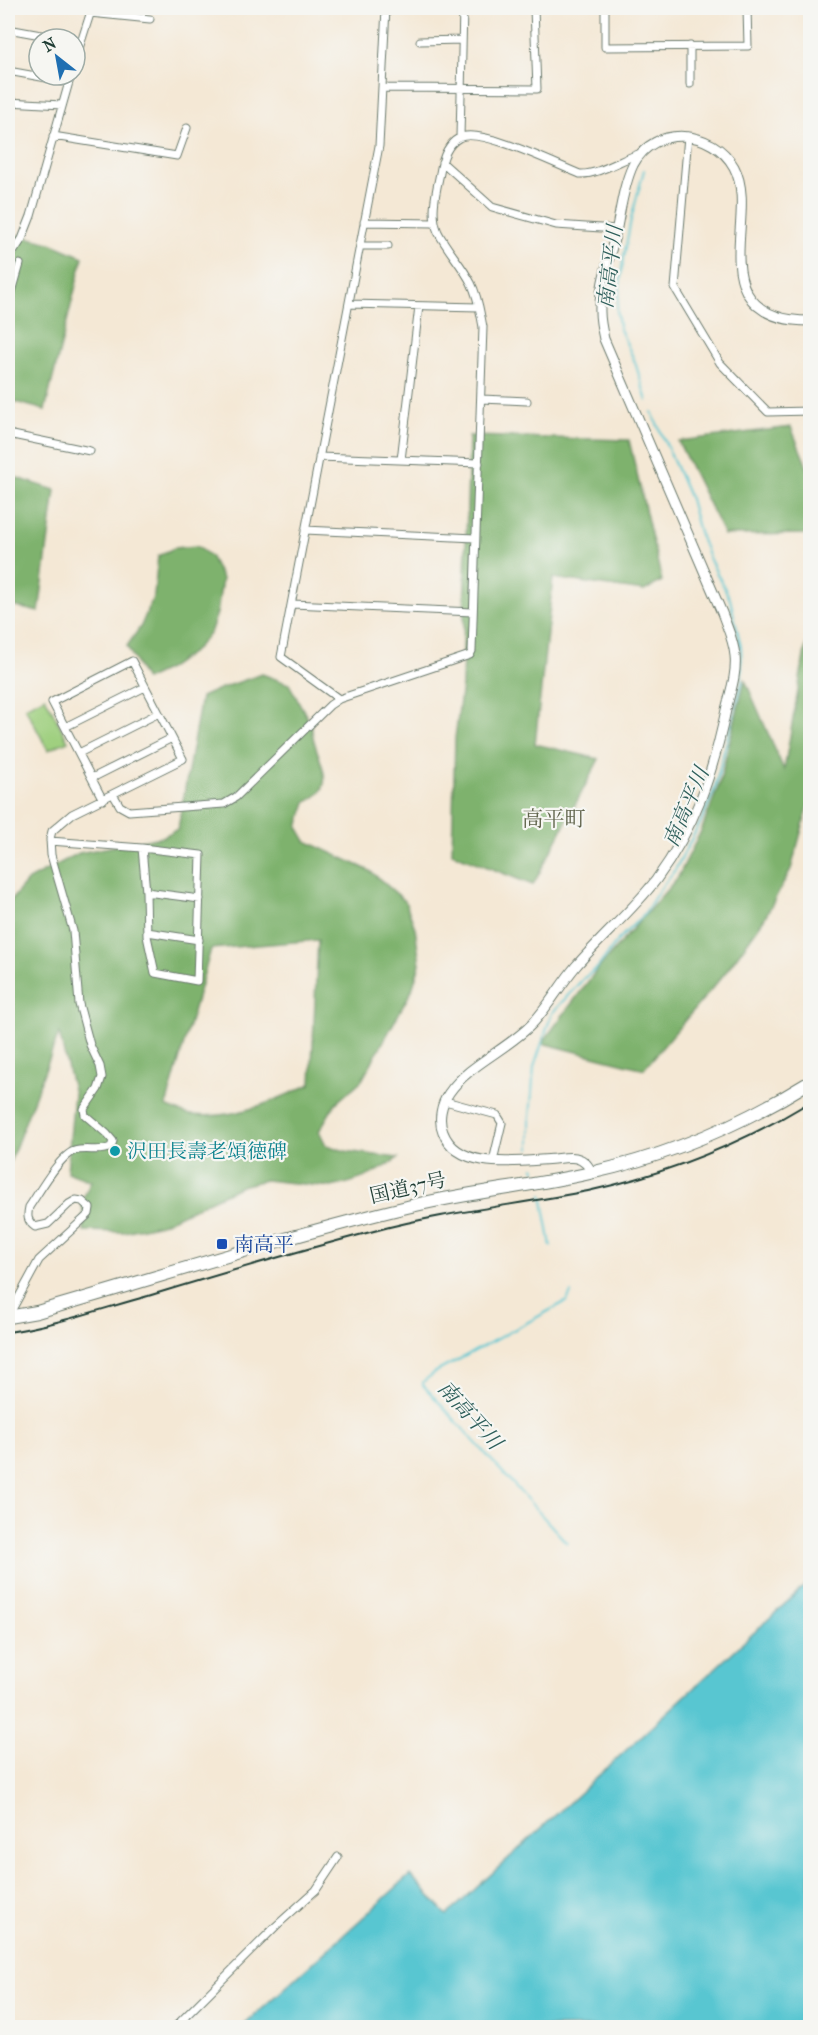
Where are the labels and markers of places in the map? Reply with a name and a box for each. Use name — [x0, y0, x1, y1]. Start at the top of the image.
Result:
place label: 沢田長壽老頌徳碑 — [127, 1140, 287, 1163]
marker: 沢田長壽老頌徳碑 — [108, 1144, 122, 1158]
place label: 南高平 — [234, 1233, 294, 1256]
marker: 南高平 — [215, 1237, 229, 1251]

